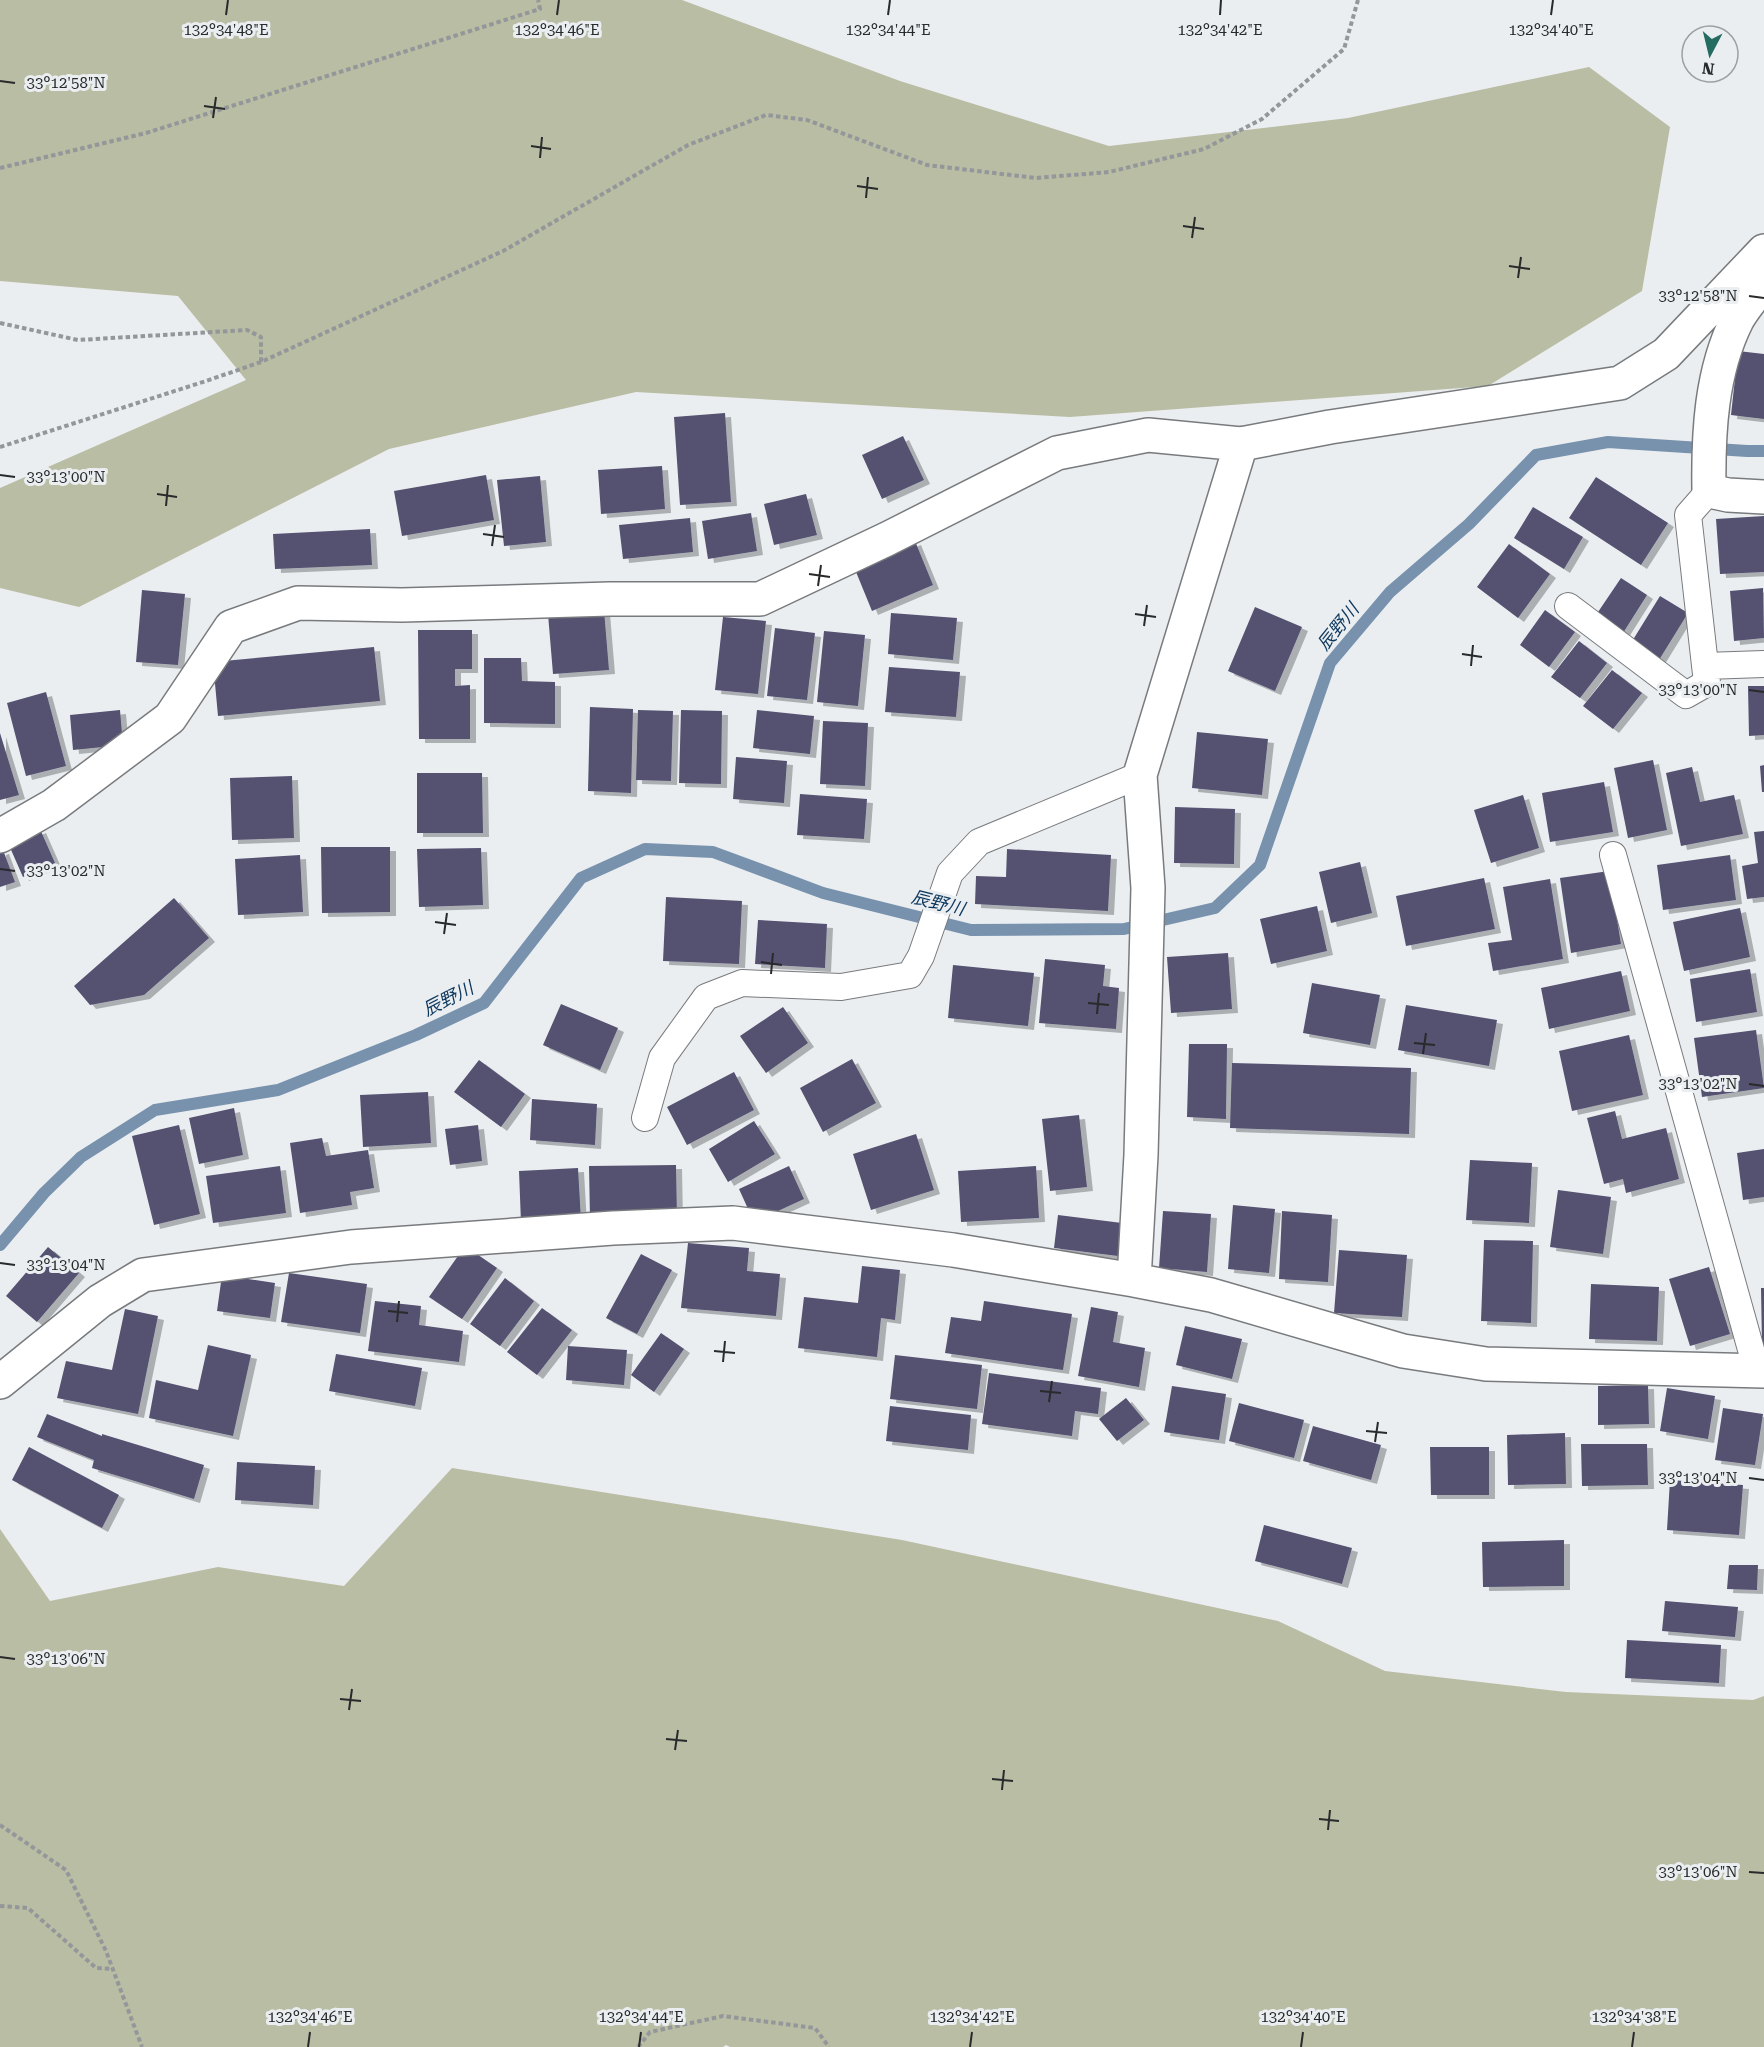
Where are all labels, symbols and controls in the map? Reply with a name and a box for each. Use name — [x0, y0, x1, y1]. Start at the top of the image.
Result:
text: 132°34'48"E — [183, 21, 269, 39]
text: 132°34'46"E — [514, 21, 600, 39]
text: 132°34'44"E — [845, 21, 931, 39]
text: 132°34'42"E — [1177, 21, 1263, 39]
text: 132°34'40"E — [1508, 21, 1594, 39]
north arrow — [1680, 24, 1740, 84]
text: N — [1701, 58, 1716, 79]
text: 33°12'58"N — [26, 74, 106, 92]
text: 33°12'58"N — [1658, 287, 1738, 305]
text: 33°13'00"N — [26, 468, 106, 486]
water label: 辰野川 — [1312, 598, 1364, 654]
text: 33°13'00"N — [1658, 681, 1738, 699]
text: 33°13'02"N — [26, 862, 106, 880]
water label: 辰野川 — [909, 886, 969, 920]
water label: 辰野川 — [419, 976, 478, 1020]
text: 33°13'02"N — [1658, 1075, 1738, 1093]
text: 33°13'04"N — [26, 1256, 106, 1274]
text: 33°13'04"N — [1658, 1469, 1738, 1487]
text: 33°13'06"N — [26, 1650, 106, 1668]
text: 33°13'06"N — [1658, 1863, 1738, 1881]
text: 132°34'46"E — [267, 2008, 353, 2026]
text: 132°34'44"E — [598, 2008, 684, 2026]
text: 132°34'42"E — [929, 2008, 1015, 2026]
text: 132°34'40"E — [1260, 2008, 1346, 2026]
text: 132°34'38"E — [1591, 2008, 1677, 2026]

